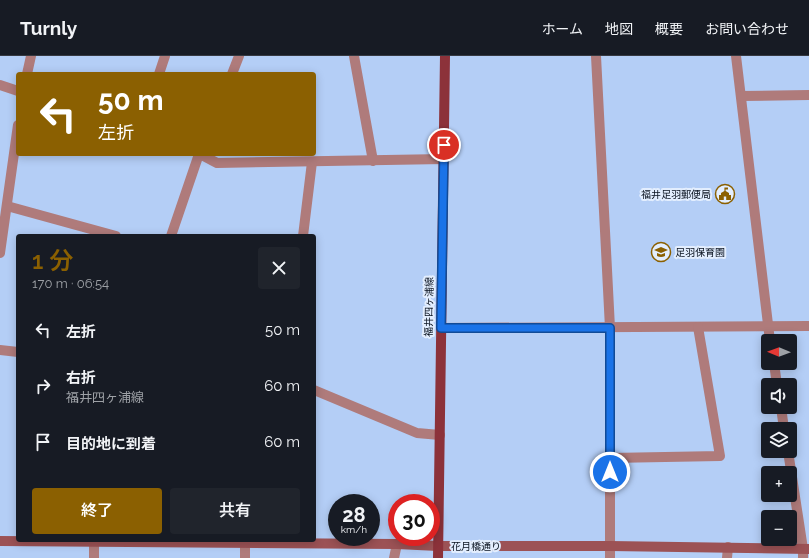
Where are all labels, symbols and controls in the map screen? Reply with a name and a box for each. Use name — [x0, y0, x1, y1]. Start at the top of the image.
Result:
text: Turnly — [20, 17, 77, 39]
text: ホーム — [541, 21, 583, 37]
text: 地図 — [605, 21, 633, 37]
text: 概要 — [655, 21, 683, 37]
text: お問い合わせ — [705, 21, 789, 37]
text: 50 m — [98, 84, 164, 117]
icon: left — [32, 88, 84, 140]
text: 左折 — [98, 122, 134, 143]
pin — [427, 128, 461, 162]
icon: arrive — [433, 134, 455, 156]
public building icon: 福井足羽郵便局 — [714, 183, 736, 205]
place label: 福井足羽郵便局 — [641, 189, 711, 200]
school or university icon: 足羽保育園 — [650, 241, 672, 263]
text: 1 分 — [32, 246, 73, 275]
button: close — [258, 247, 300, 289]
place label: 足羽保育園 — [675, 247, 725, 258]
text: 170 m · 06:54 — [32, 276, 109, 291]
street label: 福井四ヶ浦線 — [423, 277, 435, 337]
icon: left — [32, 319, 54, 341]
text: 50 m — [265, 321, 300, 339]
text: 左折 — [66, 323, 96, 341]
north arrow — [761, 334, 797, 370]
map controls — [761, 334, 797, 546]
text: 右折 — [66, 369, 96, 387]
icon: right — [32, 375, 54, 397]
text: 60 m — [264, 377, 300, 395]
button: sound — [761, 378, 797, 414]
text: 福井四ヶ浦線 — [66, 390, 144, 405]
button: layers — [761, 422, 797, 458]
icon: arrive — [32, 431, 54, 453]
text: 60 m — [264, 433, 300, 451]
text: 目的地に到着 — [66, 435, 156, 453]
position arrow — [589, 451, 631, 493]
button: + — [761, 466, 797, 502]
button: 終了 — [32, 488, 162, 534]
button: 共有 — [170, 488, 300, 534]
speed limit sign: 30 — [388, 494, 440, 546]
text: 28 — [342, 503, 366, 527]
button: − — [761, 510, 797, 546]
text: km/h — [341, 524, 367, 535]
street label: 花月橋通り — [451, 541, 501, 552]

